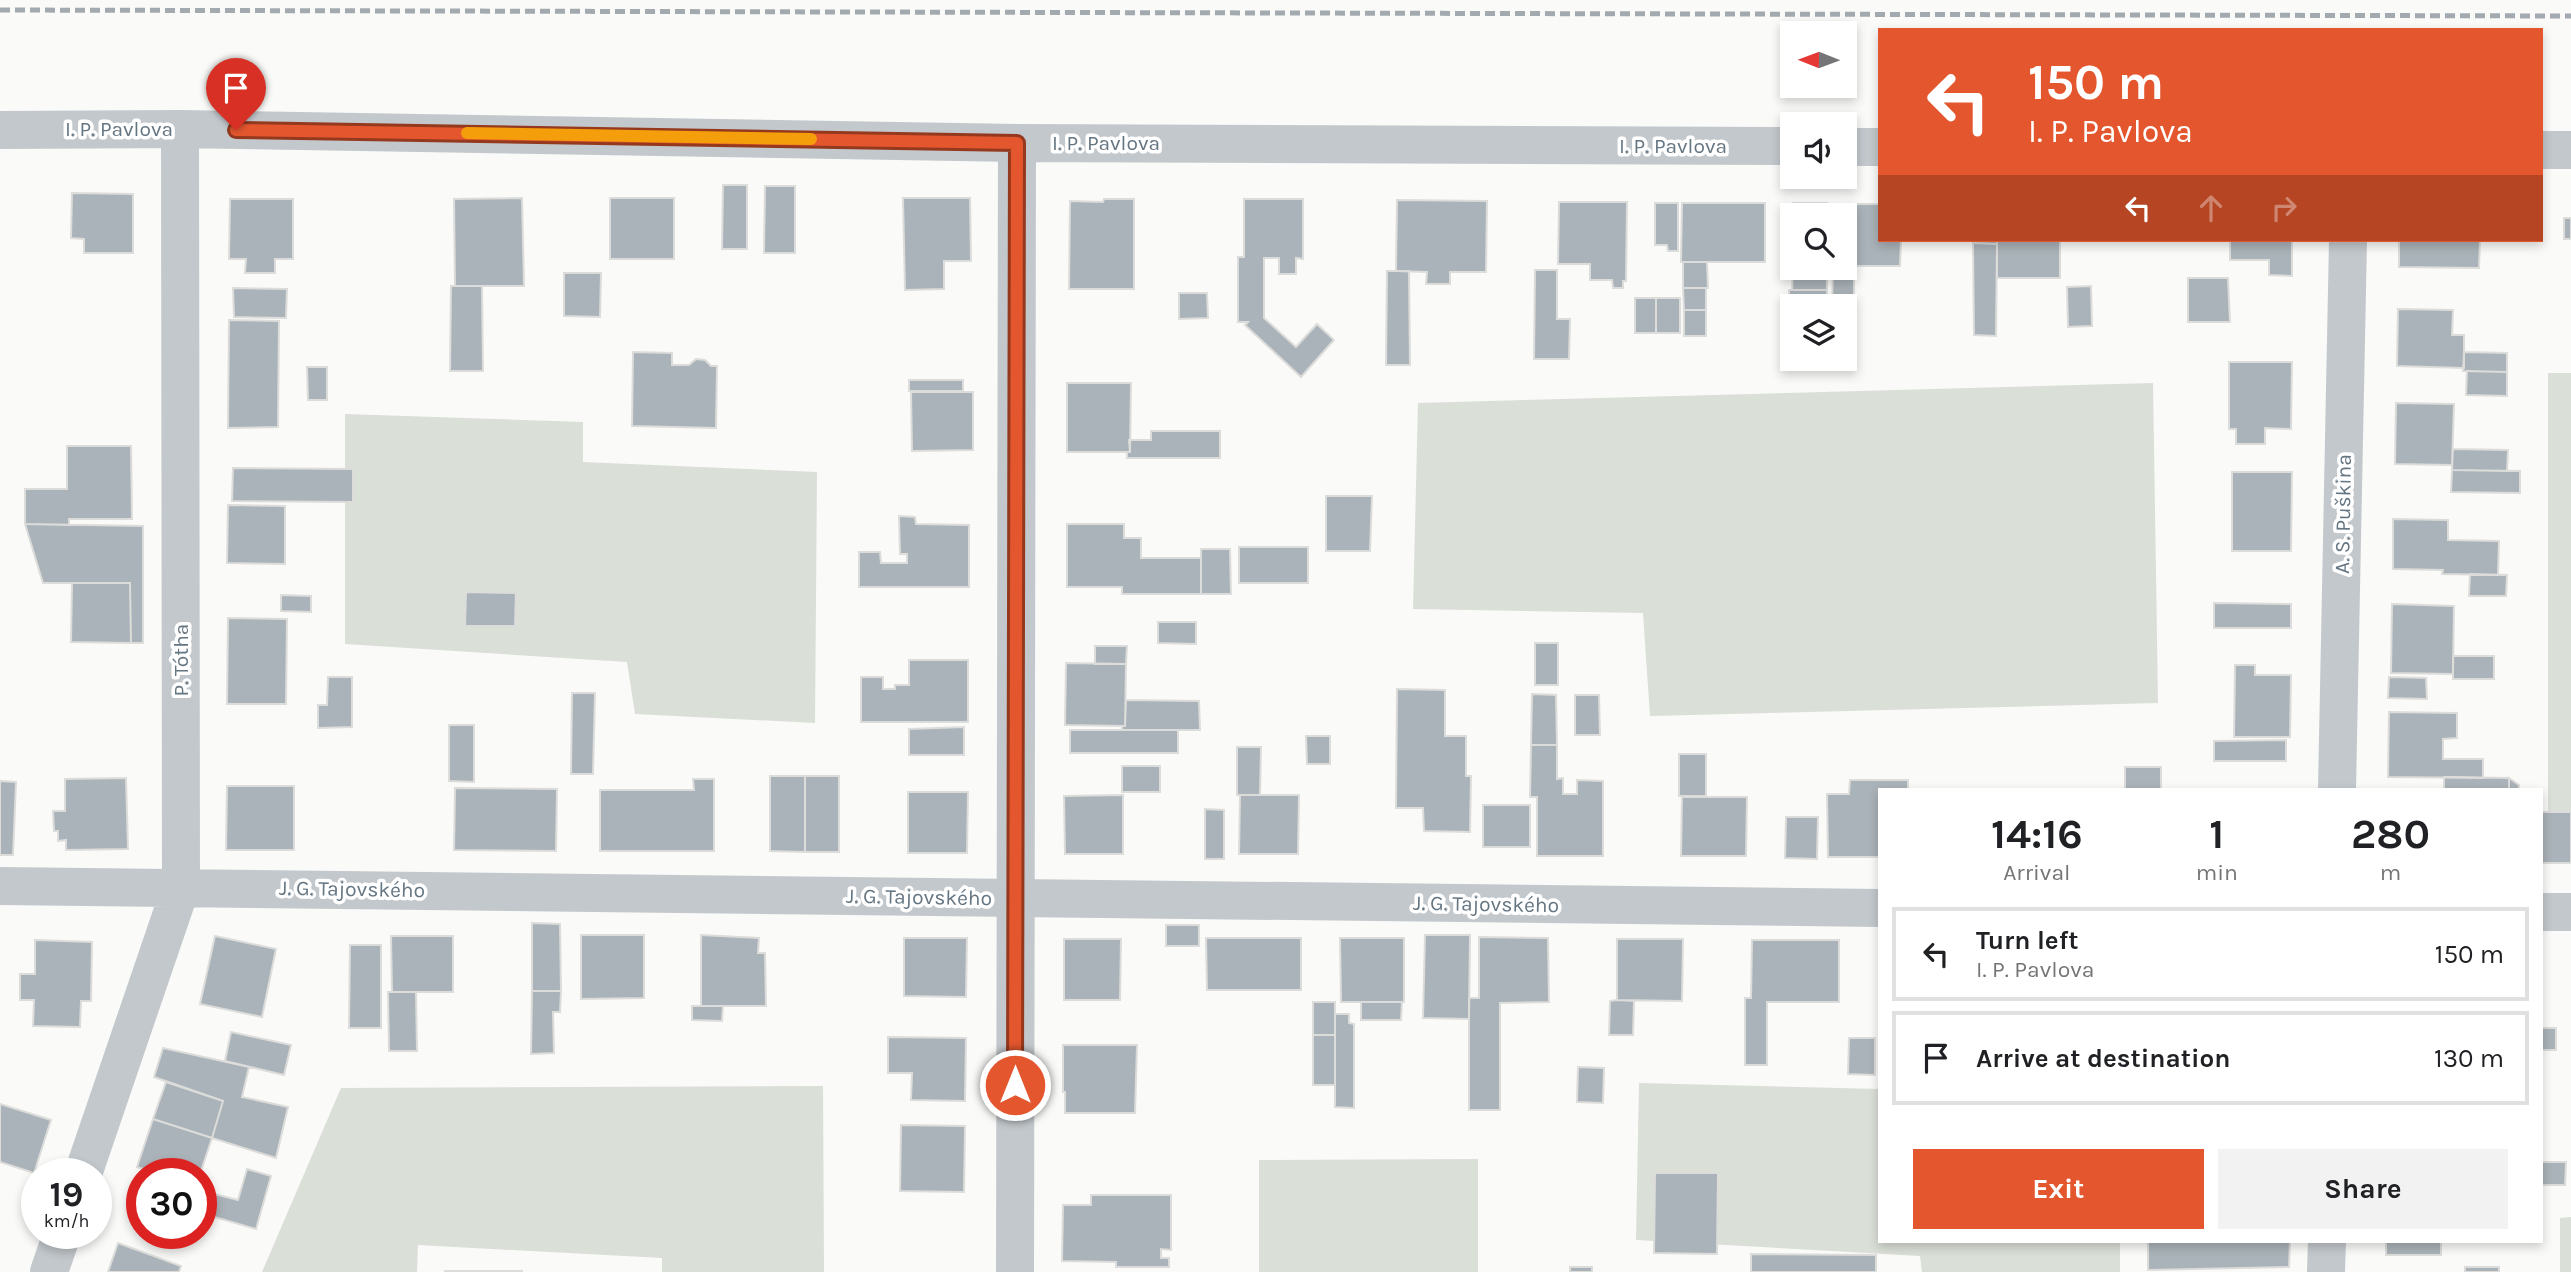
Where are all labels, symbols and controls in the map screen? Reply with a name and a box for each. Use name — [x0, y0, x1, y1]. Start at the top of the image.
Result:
north arrow — [1780, 21, 1857, 98]
map controls — [1780, 21, 1857, 371]
text: 150 m — [2028, 54, 2164, 111]
icon: left — [1913, 56, 2004, 147]
pin — [206, 58, 266, 130]
icon: arrive — [217, 69, 255, 107]
button: sound — [1780, 112, 1857, 189]
text: I. P. Pavlova — [2028, 113, 2193, 150]
street label: I. P. Pavlova — [65, 117, 173, 141]
street label: I. P. Pavlova — [1052, 131, 1160, 155]
street label: I. P. Pavlova — [1619, 134, 1727, 158]
icon: left — [2119, 189, 2157, 227]
icon: ahead — [2192, 189, 2230, 227]
icon: right — [2265, 189, 2303, 227]
button: search — [1780, 203, 1857, 280]
button: layers — [1780, 294, 1857, 371]
street label: A. S. Puškina — [2330, 454, 2356, 574]
street label: P. Tótha — [169, 624, 193, 696]
text: 14:16 — [1991, 809, 2083, 859]
text: 1 — [2209, 809, 2224, 859]
text: 280 — [2351, 809, 2430, 859]
text: Arrival — [2003, 859, 2071, 886]
text: min — [2196, 859, 2238, 886]
text: m — [2380, 859, 2401, 886]
street label: J. G. Tajovského — [279, 876, 425, 902]
street label: J. G. Tajovského — [846, 884, 992, 910]
street label: J. G. Tajovského — [1413, 891, 1559, 917]
text: Turn left — [1976, 925, 2078, 956]
icon: left — [1917, 935, 1955, 973]
text: 150 m — [2435, 939, 2504, 970]
text: I. P. Pavlova — [1976, 956, 2094, 983]
icon: arrive — [1917, 1039, 1955, 1077]
text: Arrive at destination — [1976, 1043, 2230, 1074]
text: 130 m — [2434, 1043, 2504, 1074]
position arrow — [978, 1048, 1052, 1122]
button: Exit — [1913, 1149, 2204, 1229]
button: Share — [2218, 1149, 2508, 1229]
speed limit sign: 30 — [126, 1158, 217, 1249]
text: 19 — [50, 1174, 83, 1215]
text: km/h — [44, 1210, 89, 1232]

